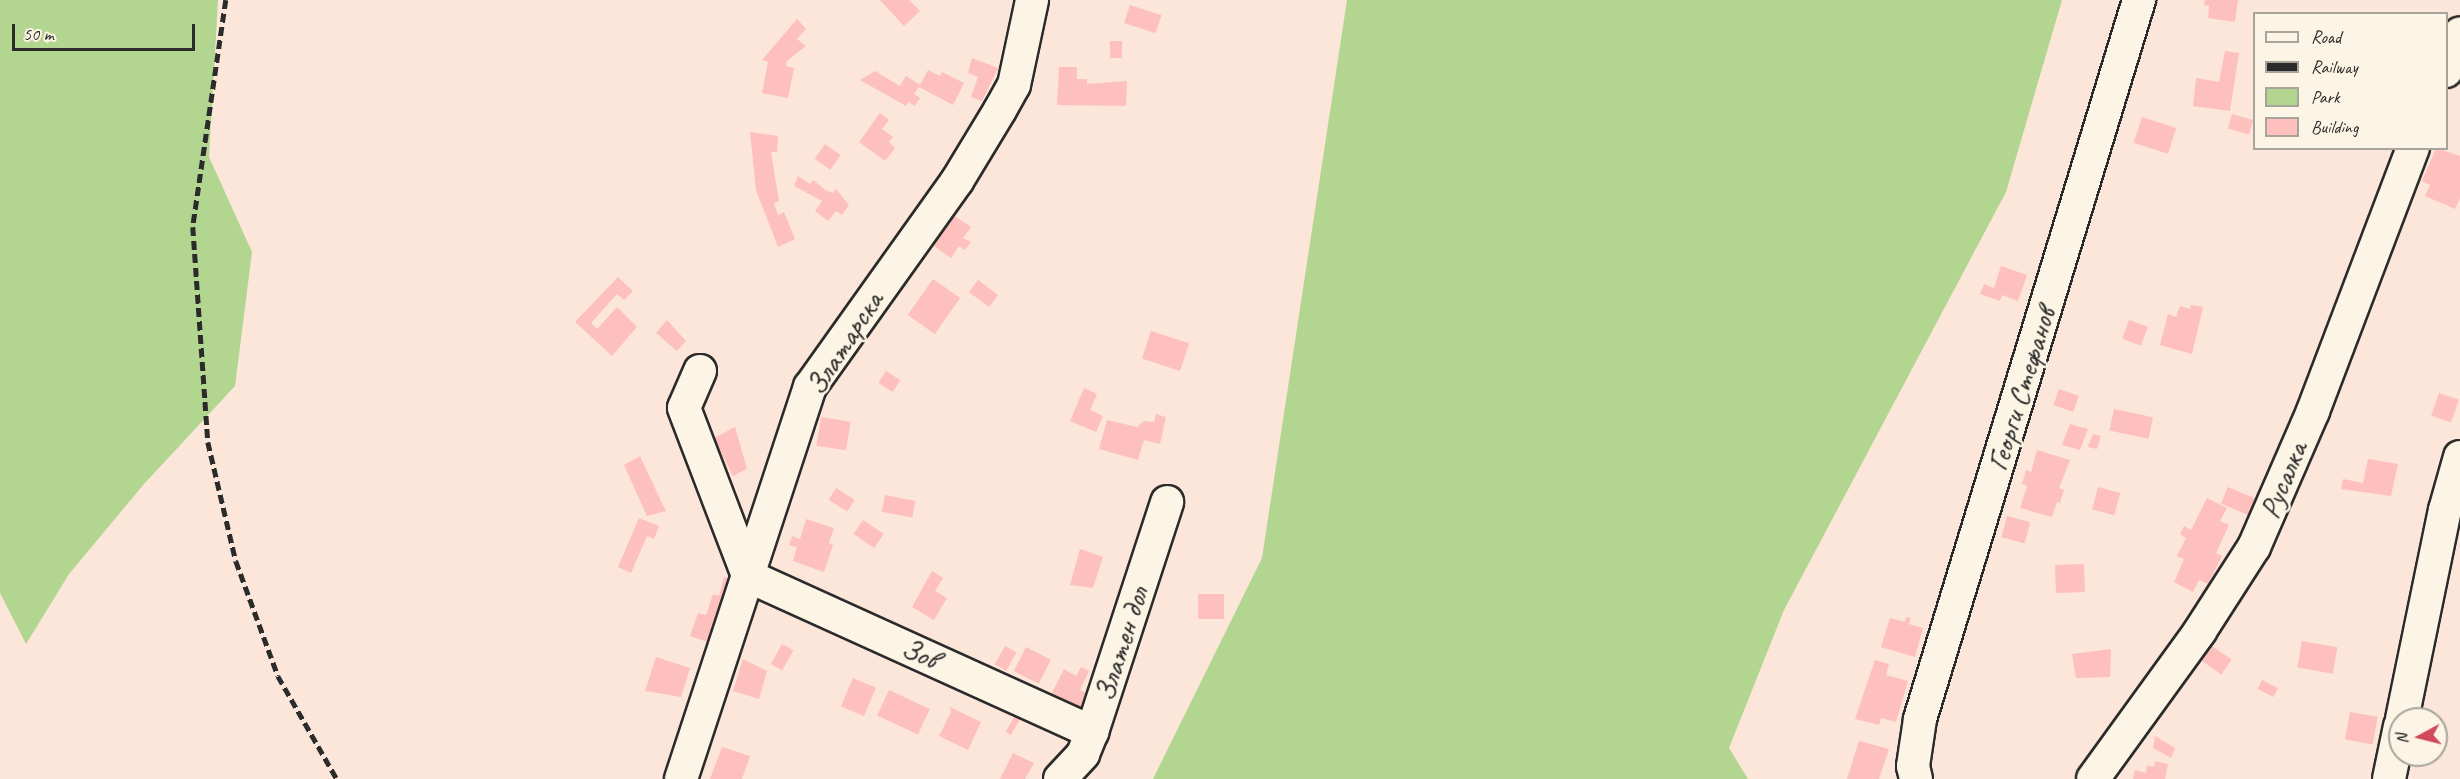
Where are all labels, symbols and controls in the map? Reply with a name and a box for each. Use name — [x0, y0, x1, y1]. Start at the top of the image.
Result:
scale bar — [15, 12, 198, 50]
legend — [2253, 12, 2448, 150]
text: 50 m — [23, 23, 54, 45]
text: Road — [2311, 26, 2341, 48]
text: Railway — [2311, 56, 2358, 78]
text: Park — [2311, 86, 2340, 108]
text: Building — [2311, 116, 2358, 138]
street label: Златарска — [797, 285, 891, 401]
street label: Георги Стефанов — [1979, 304, 2063, 474]
street label: Русалка — [2251, 437, 2315, 523]
street label: Златен дол — [1086, 583, 1156, 705]
street label: Зов — [896, 629, 944, 677]
north arrow — [2388, 707, 2448, 767]
text: N — [2392, 733, 2413, 745]

